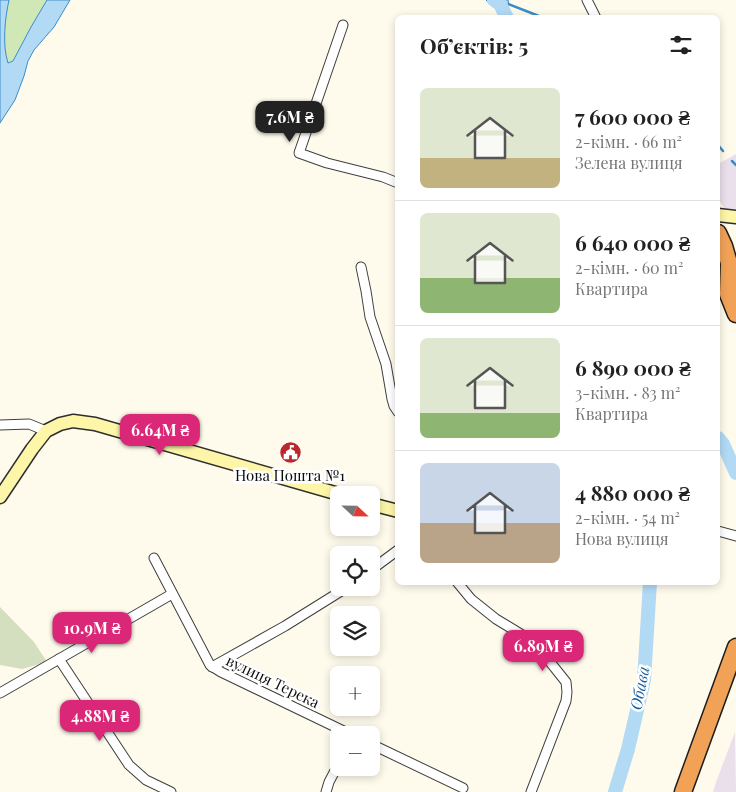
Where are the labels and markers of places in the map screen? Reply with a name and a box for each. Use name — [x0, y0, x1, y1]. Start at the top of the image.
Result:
pin: 7.6M ₴ — [249, 100, 331, 143]
pin: 6.64M ₴ — [114, 414, 206, 456]
public building icon: Нова Пошта №1 — [278, 440, 302, 464]
place label: Нова Пошта №1 — [235, 465, 346, 485]
pin: 10.9M ₴ — [46, 612, 138, 654]
pin: 6.89M ₴ — [497, 630, 589, 672]
pin: 4.88M ₴ — [54, 700, 146, 742]

